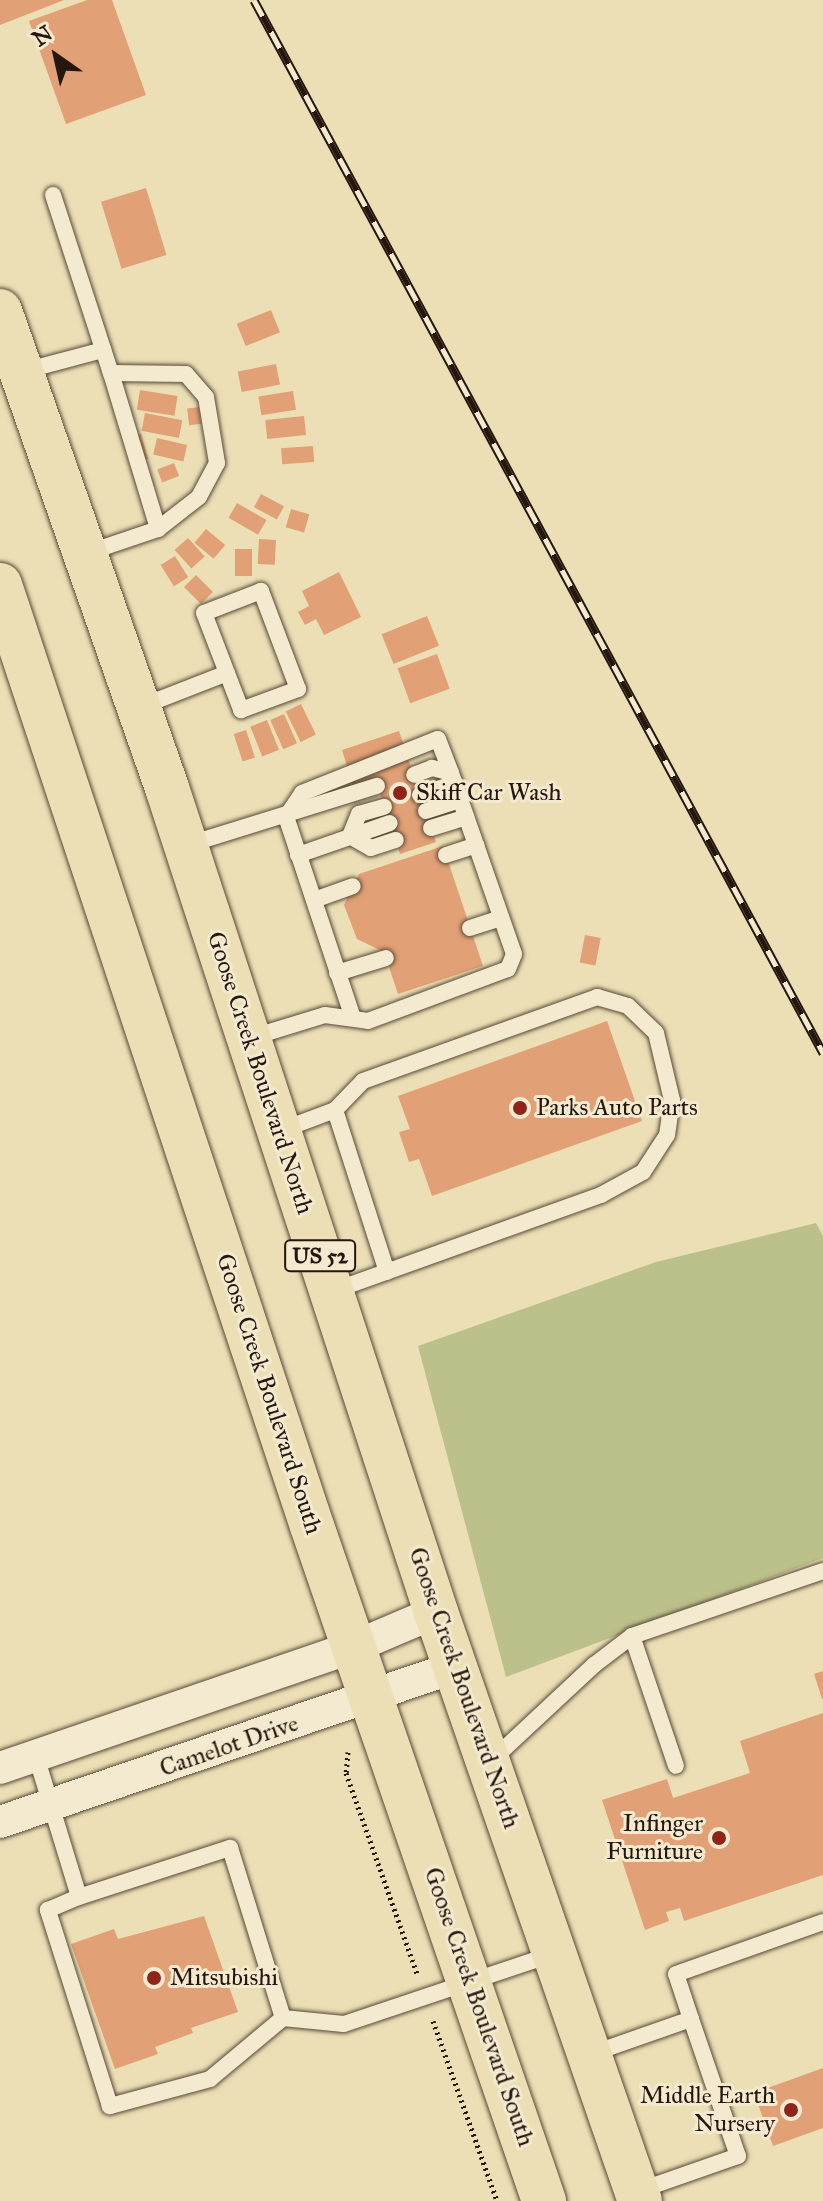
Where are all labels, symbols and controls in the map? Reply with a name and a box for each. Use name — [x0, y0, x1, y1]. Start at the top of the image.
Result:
north arrow — [16, 16, 96, 96]
text: N — [27, 19, 58, 52]
place label: Skiff Car Wash — [416, 779, 562, 807]
marker: Skiff Car Wash — [391, 784, 409, 802]
street label: Goose Creek Boulevard North — [201, 928, 319, 1218]
place label: Parks Auto Parts — [536, 1094, 698, 1122]
marker: Parks Auto Parts — [511, 1099, 529, 1117]
road number: US 52 — [284, 1238, 356, 1274]
street label: Goose Creek Boulevard South — [210, 1250, 328, 1538]
street label: Goose Creek Boulevard North — [402, 1544, 526, 1832]
street label: Camelot Drive — [156, 1709, 302, 1783]
place label: Infinger Furniture — [606, 1810, 703, 1866]
marker: Infinger Furniture — [710, 1829, 728, 1847]
street label: Goose Creek Boulevard South — [418, 1864, 540, 2150]
place label: Mitsubishi — [170, 1964, 278, 1992]
marker: Mitsubishi — [145, 1969, 163, 1987]
place label: Middle Earth Nursery — [640, 2082, 775, 2138]
marker: Middle Earth Nursery — [782, 2101, 800, 2119]

